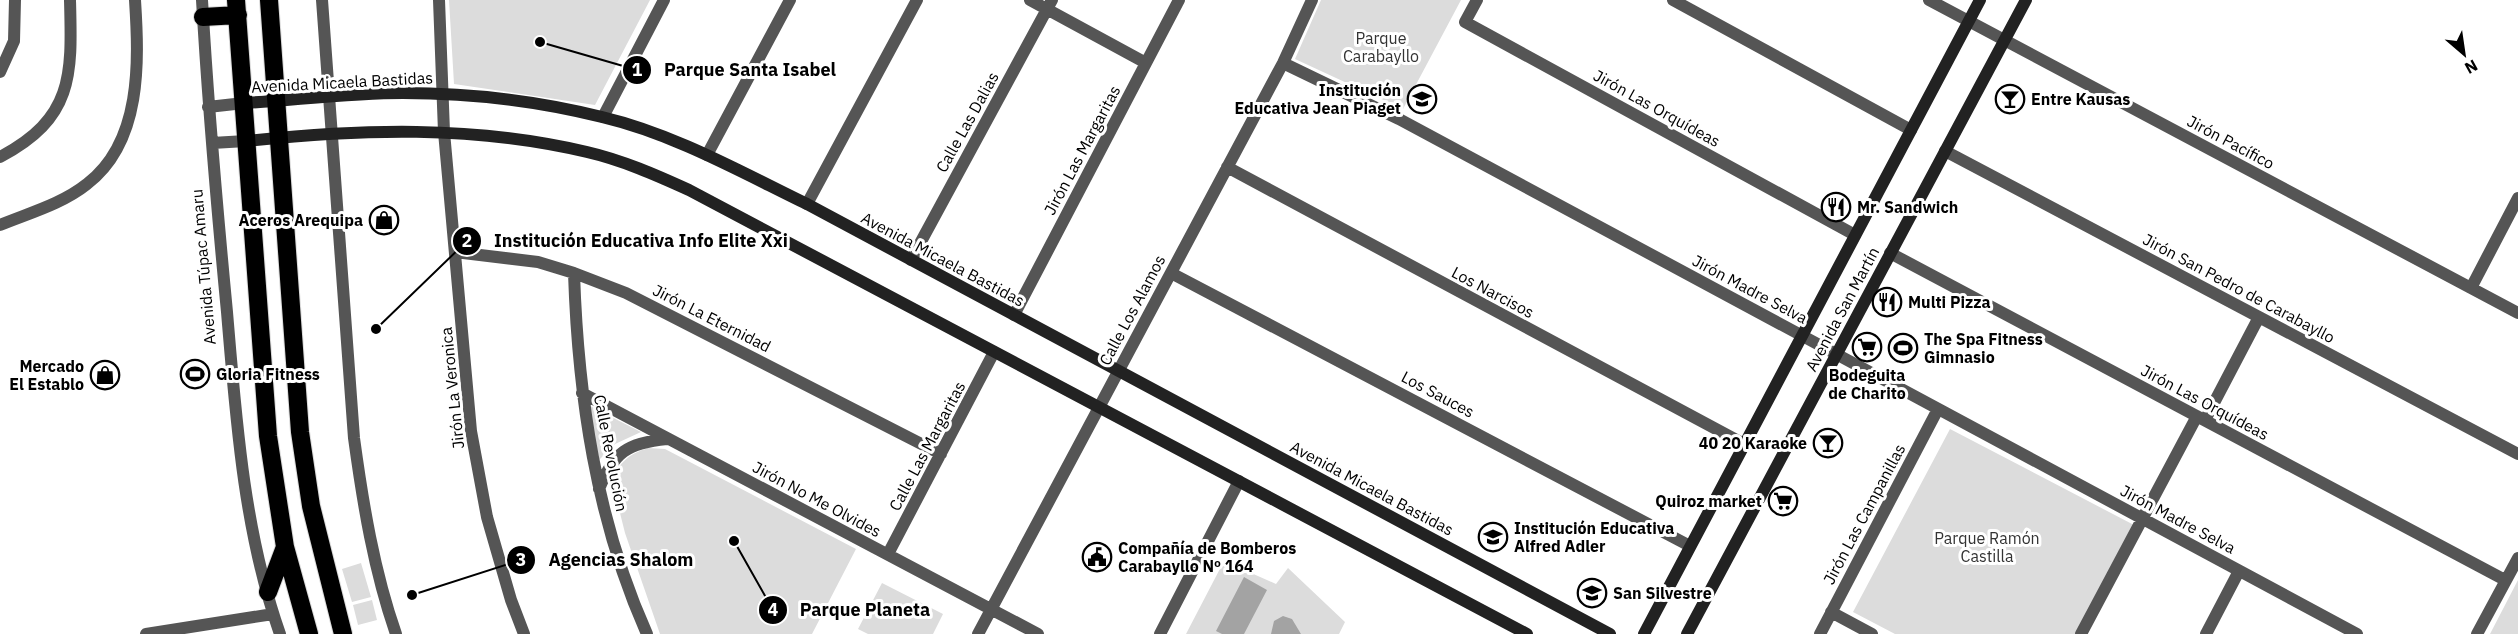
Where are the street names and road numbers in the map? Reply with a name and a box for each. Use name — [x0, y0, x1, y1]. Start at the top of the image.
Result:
street label: Jirón Las Orquídeas — [1590, 65, 1724, 151]
street label: Avenida Micaela Bastidas — [251, 67, 433, 97]
street label: Calle Las Dalias — [931, 68, 1003, 176]
street label: Jirón Las Margaritas — [1039, 82, 1125, 218]
street label: Jirón Pacífico — [2184, 111, 2278, 173]
street label: Avenida Túpac Amaru — [186, 188, 220, 346]
street label: Avenida Micaela Bastidas — [858, 207, 1028, 311]
street label: Jirón San Pedro de Carabayllo — [2140, 229, 2338, 347]
street label: Avenida San Martín — [1801, 243, 1883, 375]
street label: Jirón Madre Selva — [1689, 250, 1811, 328]
street label: Calle Los Alamos — [1095, 251, 1169, 369]
street label: Los Narcisos — [1448, 262, 1538, 322]
street label: Jirón La Eternidad — [650, 280, 774, 356]
street label: Jirón La Veronica — [436, 326, 468, 450]
street label: Jirón Las Orquídeas — [2138, 360, 2272, 444]
street label: Los Sauces — [1398, 366, 1478, 422]
street label: Calle Las Margaritas — [884, 378, 970, 514]
street label: Calle Revolución — [590, 393, 632, 513]
street label: Avenida Micaela Bastidas — [1287, 436, 1457, 540]
street label: Jirón Las Campanillas — [1819, 440, 1909, 588]
street label: Jirón No Me Olvides — [749, 457, 885, 541]
street label: Jirón Madre Selva — [2117, 480, 2239, 558]

